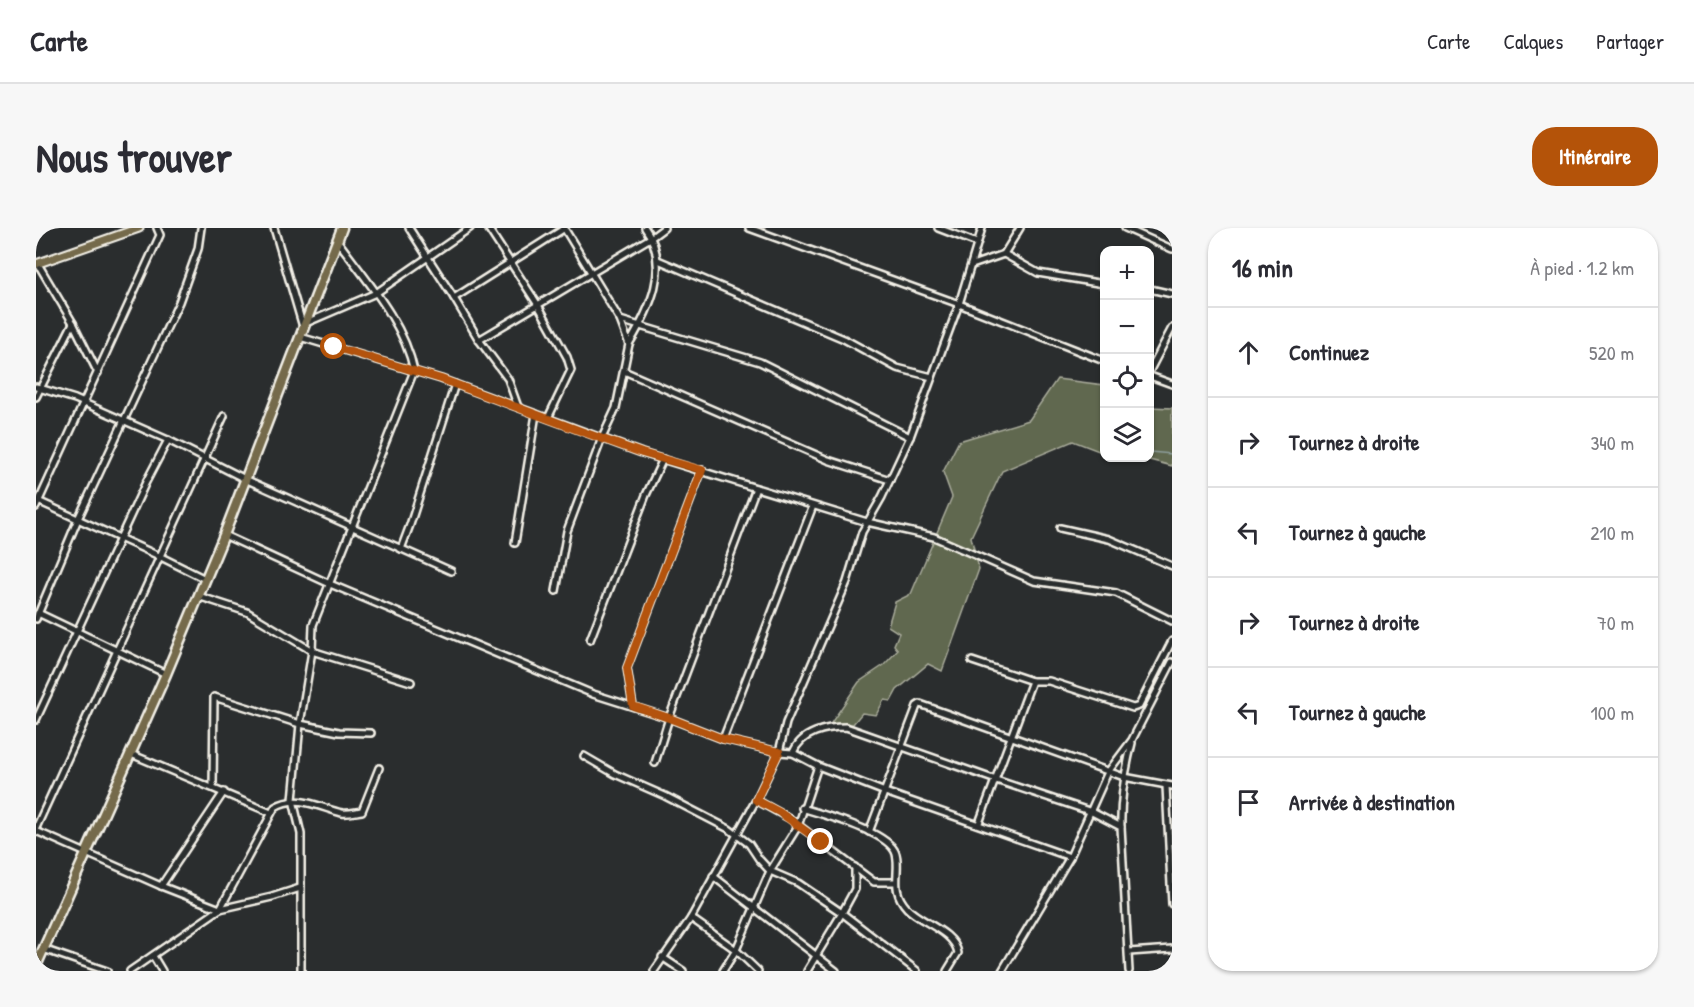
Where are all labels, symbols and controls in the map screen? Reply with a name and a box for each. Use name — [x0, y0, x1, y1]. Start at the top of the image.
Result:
text: Carte — [30, 22, 88, 60]
text: Carte — [1427, 27, 1470, 56]
text: Calques — [1503, 27, 1563, 56]
text: Partager — [1596, 27, 1664, 56]
button: Itinéraire — [1532, 127, 1658, 186]
text: Nous trouver — [36, 128, 232, 185]
map controls — [1100, 246, 1154, 462]
button: + — [1100, 246, 1154, 300]
text: 16 min — [1232, 250, 1293, 285]
text: À pied · 1.2 km — [1530, 254, 1634, 281]
button: − — [1100, 300, 1154, 354]
route start — [320, 333, 346, 359]
icon: ahead — [1232, 336, 1265, 369]
text: Continuez — [1289, 337, 1369, 367]
text: 520 m — [1589, 339, 1634, 366]
button: locate — [1100, 354, 1154, 408]
button: layers — [1100, 408, 1154, 462]
icon: right — [1232, 426, 1265, 459]
text: Tournez à droite — [1289, 427, 1419, 457]
text: 340 m — [1590, 429, 1634, 456]
icon: left — [1232, 516, 1265, 549]
text: Tournez à gauche — [1289, 517, 1426, 547]
text: 210 m — [1590, 519, 1634, 546]
icon: right — [1232, 606, 1265, 639]
text: Tournez à droite — [1289, 607, 1419, 637]
text: 70 m — [1597, 609, 1634, 636]
icon: left — [1232, 696, 1265, 729]
text: Tournez à gauche — [1289, 697, 1426, 727]
text: 100 m — [1591, 699, 1634, 726]
icon: arrive — [1232, 786, 1265, 819]
text: Arrivée à destination — [1289, 787, 1455, 817]
route end — [807, 828, 833, 854]

